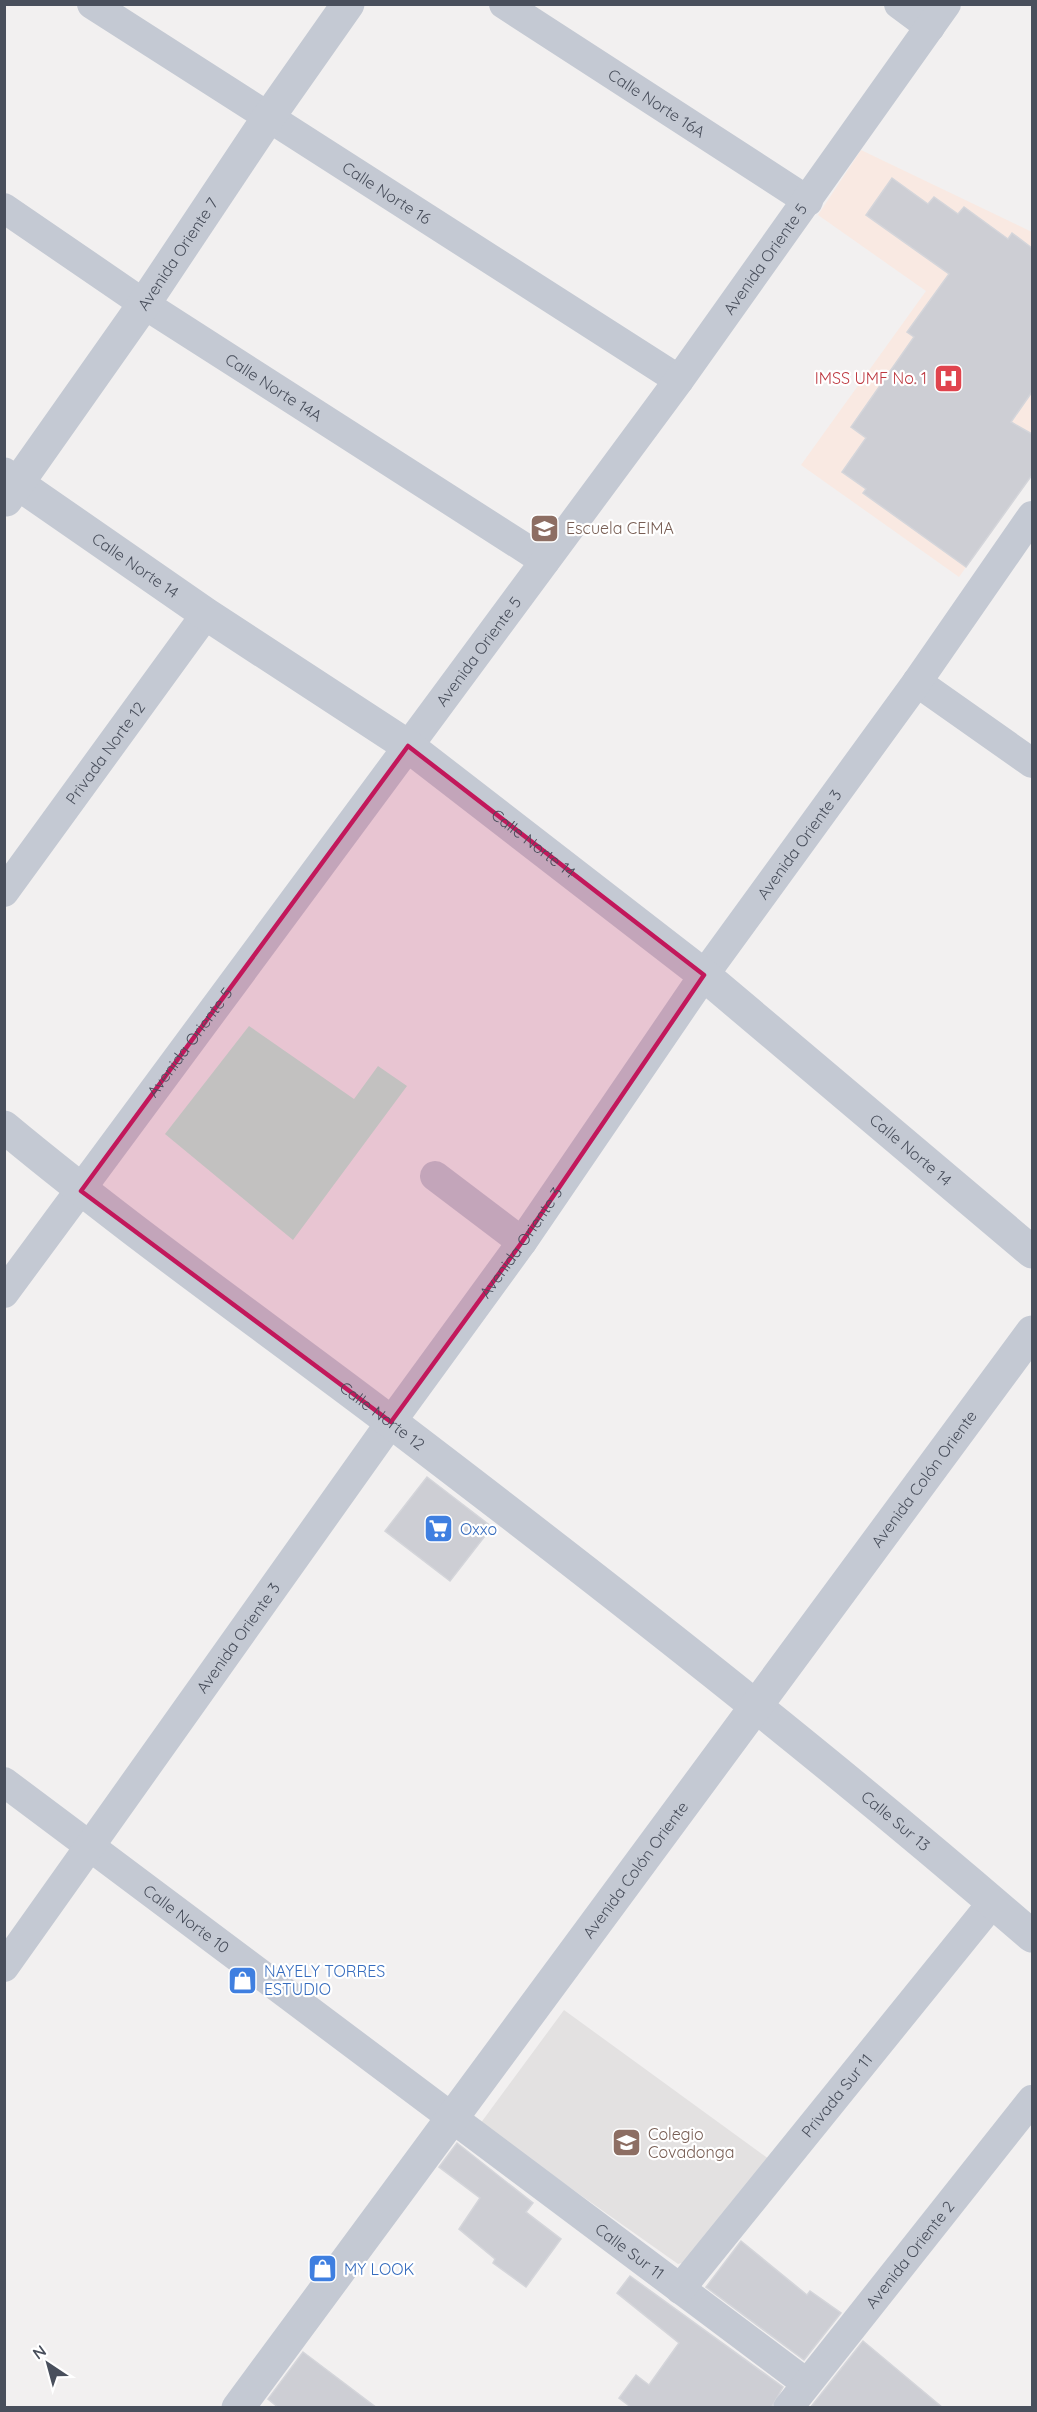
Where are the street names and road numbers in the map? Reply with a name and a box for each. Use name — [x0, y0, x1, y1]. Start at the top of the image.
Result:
street label: Calle Norte 16A — [604, 64, 709, 142]
street label: Calle Norte 16 — [339, 157, 435, 229]
street label: Avenida Oriente 7 — [133, 194, 222, 314]
street label: Avenida Oriente 5 — [719, 199, 811, 318]
street label: Calle Norte 14A — [222, 349, 326, 426]
street label: Calle Norte 14 — [88, 528, 183, 602]
street label: Avenida Oriente 5 — [431, 593, 526, 710]
street label: Privada Norte 12 — [61, 697, 149, 808]
street label: Avenida Oriente 3 — [753, 785, 846, 903]
street label: Calle Norte 14 — [488, 804, 580, 882]
street label: Avenida Oriente 5 — [142, 983, 237, 1101]
street label: Calle Norte 14 — [866, 1109, 956, 1190]
street label: Avenida Oriente 3 — [475, 1183, 567, 1302]
street label: Calle Norte 12 — [336, 1377, 429, 1454]
street label: Avenida Colón Oriente — [867, 1406, 981, 1551]
street label: Avenida Oriente 3 — [192, 1578, 284, 1697]
street label: Calle Sur 13 — [857, 1786, 934, 1855]
street label: Avenida Colón Oriente — [578, 1797, 692, 1942]
street label: Calle Norte 10 — [139, 1880, 233, 1957]
street label: Privada Sur 11 — [797, 2050, 876, 2141]
street label: Avenida Oriente 2 — [861, 2196, 958, 2312]
street label: Calle Sur 11 — [591, 2219, 668, 2283]

